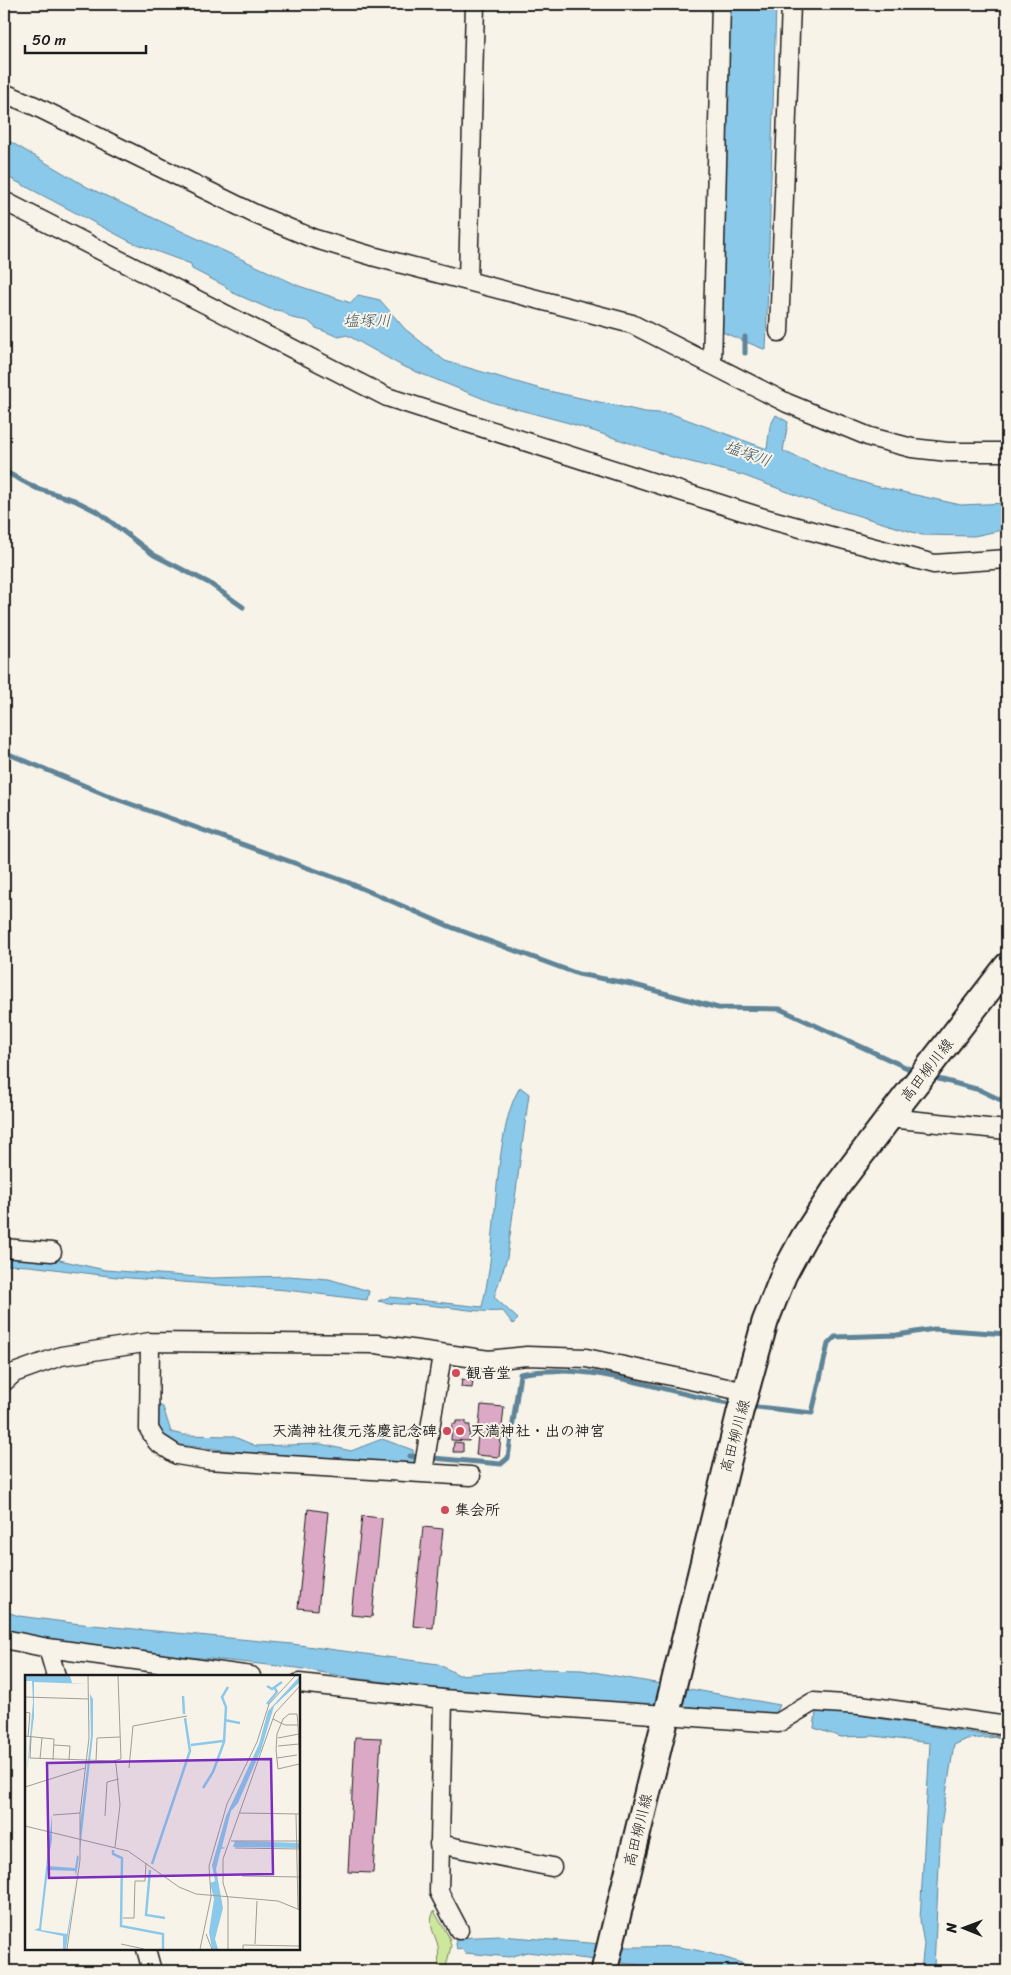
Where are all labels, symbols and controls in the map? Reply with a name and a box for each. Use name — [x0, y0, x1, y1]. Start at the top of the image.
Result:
scale bar — [25, 22, 146, 54]
text: 50 m — [32, 27, 67, 53]
water label: 塩塚川 — [343, 306, 391, 335]
water label: 塩塚川 — [720, 432, 775, 475]
street label: 高田柳川線 — [894, 1032, 960, 1108]
place label: 観音堂 — [466, 1360, 511, 1386]
marker: 観音堂 — [450, 1367, 462, 1379]
street label: 高田柳川線 — [713, 1396, 757, 1476]
place label: 天満神社復元落慶記念碑 — [272, 1418, 437, 1444]
place label: 天満神社・出の神宮 — [470, 1418, 605, 1444]
marker: 天満神社復元落慶記念碑 — [441, 1425, 453, 1437]
marker: 天満神社・出の神宮 — [454, 1425, 466, 1437]
place label: 集会所 — [455, 1497, 500, 1523]
marker: 集会所 — [439, 1504, 451, 1516]
inset map — [25, 1675, 300, 1950]
street label: 高田柳川線 — [616, 1790, 660, 1870]
north arrow — [938, 1902, 988, 1952]
text: N — [939, 1922, 964, 1934]

